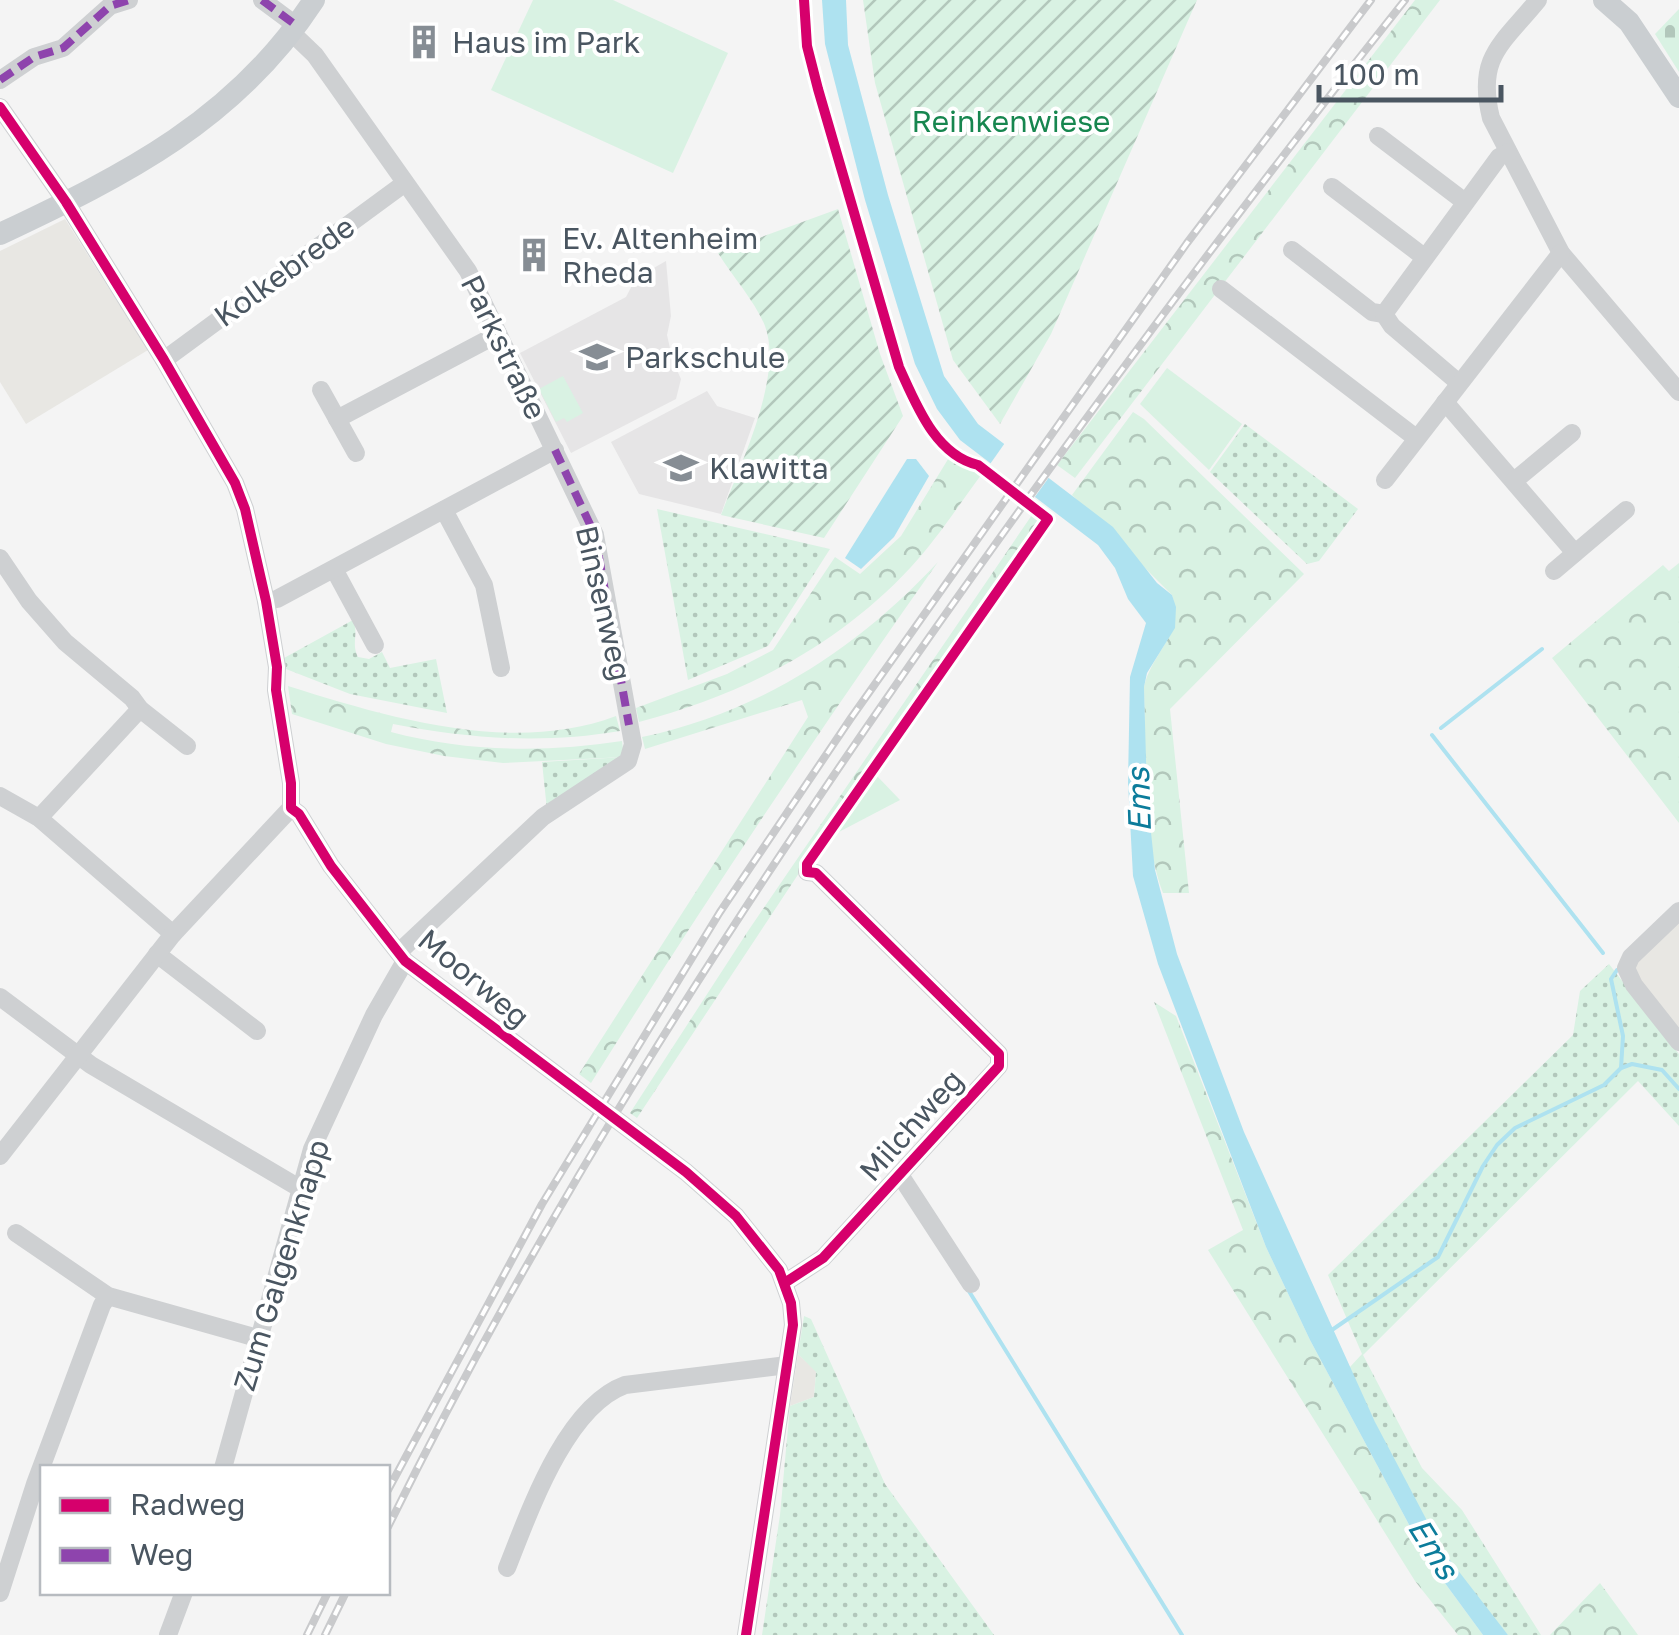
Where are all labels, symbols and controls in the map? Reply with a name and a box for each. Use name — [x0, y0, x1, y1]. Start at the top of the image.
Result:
building icon: Haus im Park — [405, 23, 443, 61]
place label: Haus im Park — [452, 24, 640, 60]
scale bar — [1319, 40, 1502, 102]
text: 100 m — [1334, 56, 1420, 92]
park label: Reinkenwiese — [912, 103, 1110, 139]
street label: Kolkebrede — [207, 208, 361, 334]
place label: Ev. Altenheim Rheda — [562, 220, 758, 290]
building icon: Ev. Altenheim Rheda — [515, 236, 553, 274]
street label: Parkstraße — [454, 269, 554, 425]
school or university icon: Parkschule — [578, 338, 616, 376]
place label: Parkschule — [625, 339, 786, 375]
school or university icon: Klawitta — [662, 449, 700, 487]
place label: Klawitta — [709, 450, 829, 486]
street label: Binsenweg — [569, 522, 639, 684]
water label: Ems — [1118, 765, 1158, 833]
street label: Moorweg — [411, 921, 537, 1035]
street label: Milchweg — [852, 1062, 970, 1188]
street label: Zum Galgenknapp — [226, 1135, 336, 1395]
legend — [40, 1465, 390, 1595]
text: Radweg — [130, 1486, 245, 1522]
water label: Ems — [1401, 1510, 1468, 1587]
text: Weg — [130, 1536, 193, 1572]

